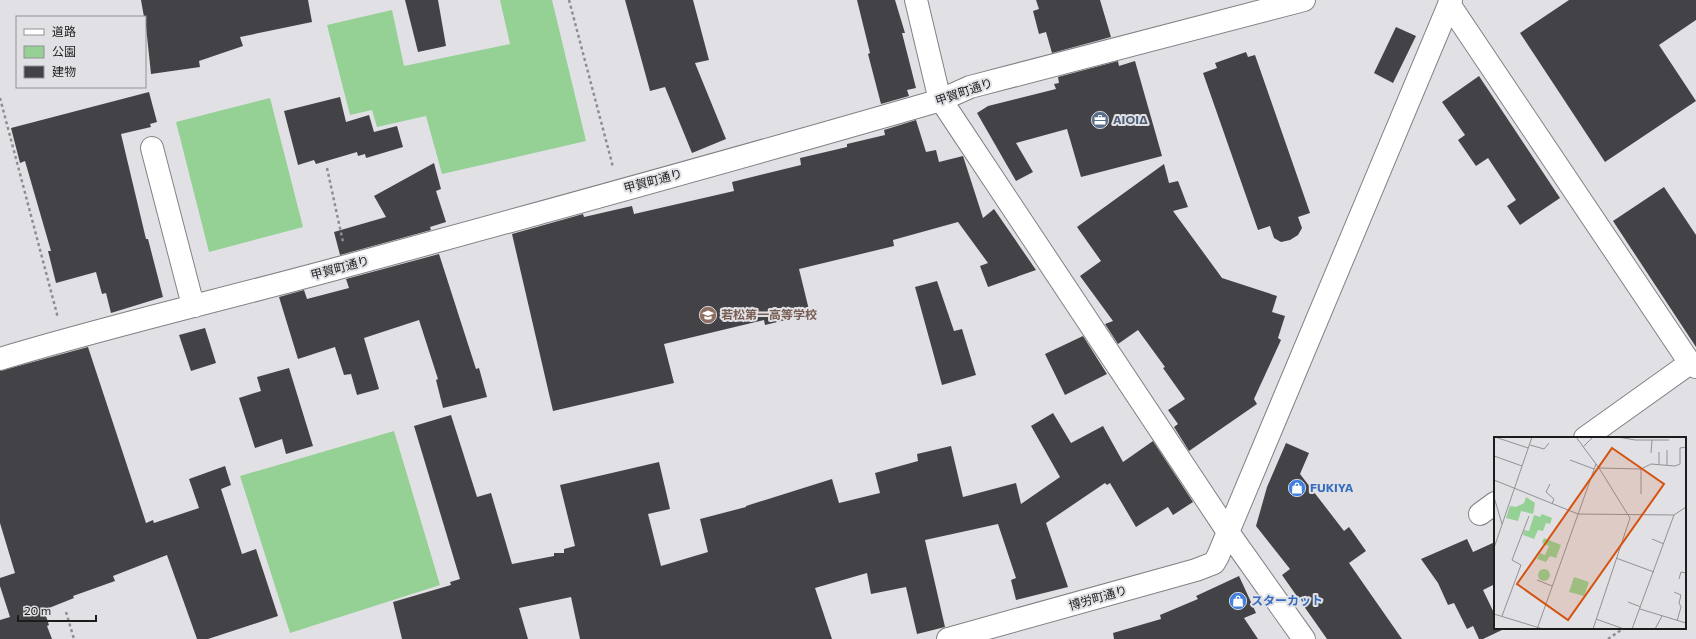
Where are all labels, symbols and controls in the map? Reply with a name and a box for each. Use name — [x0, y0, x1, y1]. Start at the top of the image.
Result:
legend — [16, 16, 146, 88]
text: 道路 — [52, 24, 76, 38]
text: 公園 — [52, 44, 76, 58]
text: 建物 — [52, 64, 76, 78]
street label: 甲賀町通り — [933, 75, 994, 107]
office icon: AIOIΔ — [1090, 110, 1110, 130]
place label: AIOIΔ — [1113, 112, 1148, 126]
street label: 甲賀町通り — [622, 166, 684, 195]
street label: 甲賀町通り — [309, 253, 371, 282]
school or university icon: 若松第一高等学校 — [698, 305, 718, 325]
place label: 若松第一高等学校 — [721, 307, 817, 321]
inset map — [1494, 437, 1686, 629]
shop icon: FUKIYA — [1287, 478, 1307, 498]
place label: FUKIYA — [1310, 480, 1354, 494]
street label: 博労町通り — [1067, 582, 1128, 612]
shop icon: スターカット — [1228, 591, 1248, 611]
place label: スターカット — [1251, 593, 1323, 607]
scale bar — [18, 597, 96, 623]
text: 20 m — [24, 603, 51, 617]

